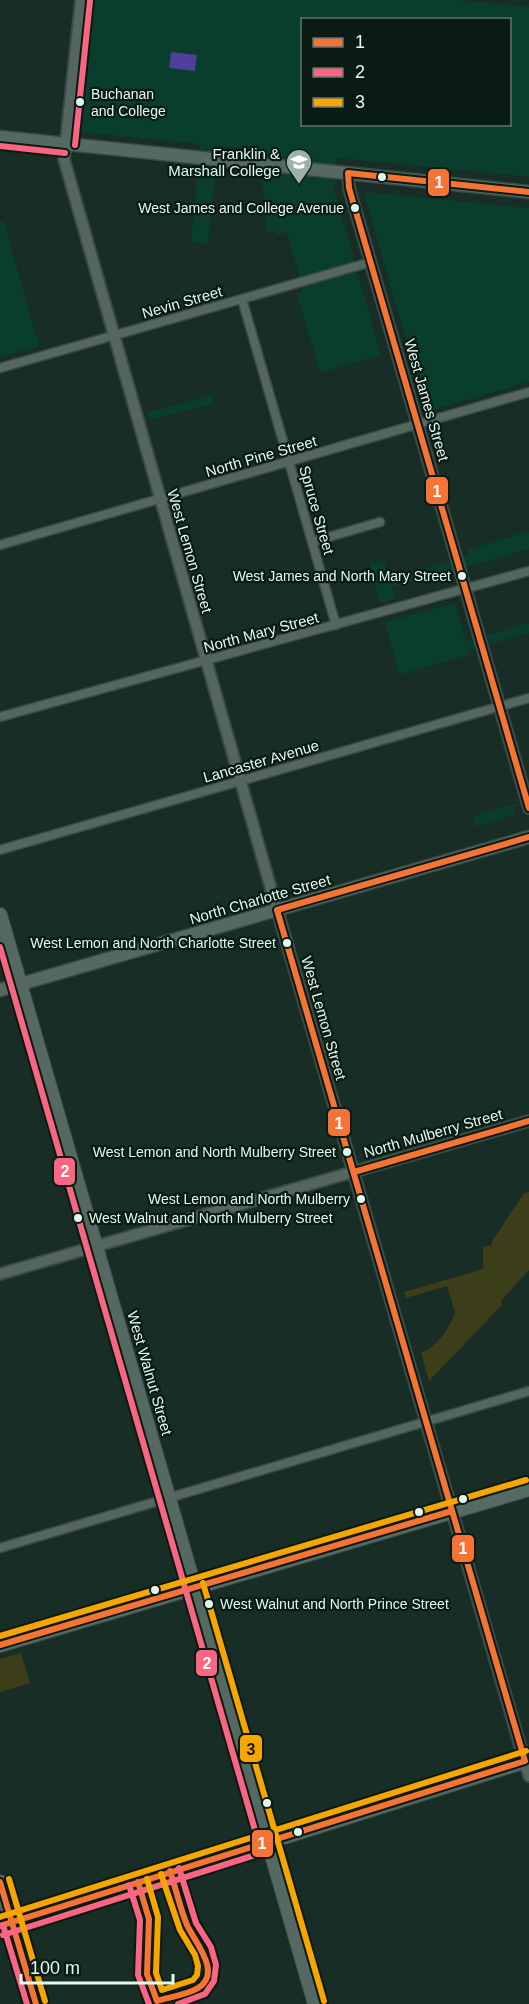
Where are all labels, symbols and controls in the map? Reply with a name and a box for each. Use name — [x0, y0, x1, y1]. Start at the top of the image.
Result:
legend — [301, 18, 511, 126]
text: 1 — [355, 32, 365, 52]
text: 2 — [355, 62, 365, 82]
place label: Buchanan and College — [91, 86, 166, 119]
text: 3 — [355, 92, 365, 112]
marker: Buchanan and College — [74, 96, 86, 108]
place label: Franklin & Marshall College — [168, 145, 280, 179]
school or university icon: Franklin & Marshall College — [284, 147, 314, 185]
line badge: 1 — [427, 168, 450, 197]
unlabelled marker — [376, 171, 388, 183]
text: 1 — [435, 174, 444, 191]
place label: West James and College Avenue — [138, 200, 344, 216]
marker: West James and College Avenue — [349, 202, 361, 214]
street label: Nevin Street — [140, 282, 225, 322]
street label: West James Street — [401, 337, 453, 464]
street label: North Pine Street — [203, 432, 319, 480]
street label: Spruce Street — [296, 464, 338, 557]
line badge: 1 — [425, 476, 449, 505]
text: 1 — [433, 483, 442, 500]
street label: West Lemon Street — [164, 487, 216, 616]
place label: West James and North Mary Street — [233, 568, 451, 584]
marker: West James and North Mary Street — [456, 570, 468, 582]
street label: North Mary Street — [202, 608, 321, 656]
street label: Lancaster Avenue — [201, 736, 321, 786]
street label: North Charlotte Street — [188, 870, 333, 927]
place label: West Lemon and North Charlotte Street — [30, 935, 276, 951]
marker: West Lemon and North Charlotte Street — [281, 937, 293, 949]
street label: West Lemon Street — [298, 954, 350, 1083]
street label: North Mulberry Street — [362, 1105, 505, 1161]
line badge: 1 — [327, 1108, 351, 1137]
text: 1 — [335, 1115, 344, 1132]
place label: West Lemon and North Mulberry Street — [93, 1144, 336, 1160]
marker: West Lemon and North Mulberry Street — [341, 1146, 353, 1158]
line badge: 2 — [53, 1157, 76, 1186]
text: 2 — [61, 1163, 70, 1180]
place label: West Lemon and North Mulberry — [148, 1191, 350, 1207]
marker: West Lemon and North Mulberry — [355, 1193, 367, 1205]
place label: West Walnut and North Mulberry Street — [89, 1210, 333, 1226]
marker: West Walnut and North Mulberry Street — [72, 1212, 84, 1224]
street label: West Walnut Street — [124, 1309, 176, 1438]
unlabelled marker — [457, 1493, 469, 1505]
unlabelled marker — [413, 1506, 425, 1518]
line badge: 1 — [451, 1534, 475, 1563]
text: 1 — [459, 1540, 468, 1557]
unlabelled marker — [149, 1584, 161, 1596]
place label: West Walnut and North Prince Street — [220, 1596, 449, 1612]
marker: West Walnut and North Prince Street — [203, 1598, 215, 1610]
line badge: 2 — [195, 1649, 218, 1677]
text: 2 — [203, 1655, 212, 1672]
line badge: 3 — [239, 1734, 263, 1763]
text: 3 — [247, 1741, 256, 1758]
unlabelled marker — [261, 1797, 273, 1809]
unlabelled marker — [292, 1826, 304, 1838]
line badge: 1 — [251, 1829, 274, 1858]
text: 1 — [258, 1835, 267, 1852]
scale bar — [21, 1947, 172, 1985]
text: 100 m — [30, 1958, 80, 1978]

